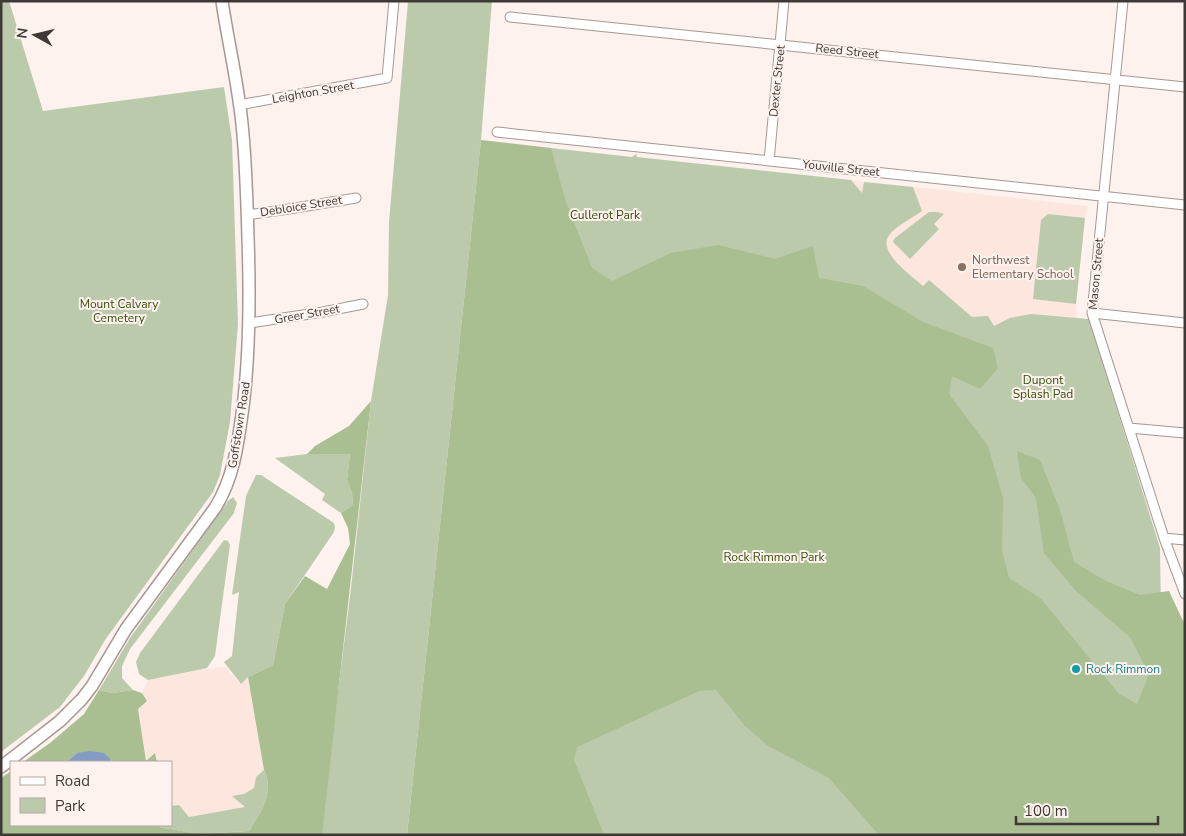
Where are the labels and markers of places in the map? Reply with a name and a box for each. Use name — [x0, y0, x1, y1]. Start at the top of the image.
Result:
place label: Northwest Elementary School — [972, 252, 1074, 282]
marker: Northwest Elementary School — [956, 261, 968, 273]
place label: Rock Rimmon — [1086, 661, 1160, 677]
marker: Rock Rimmon — [1070, 663, 1082, 675]

